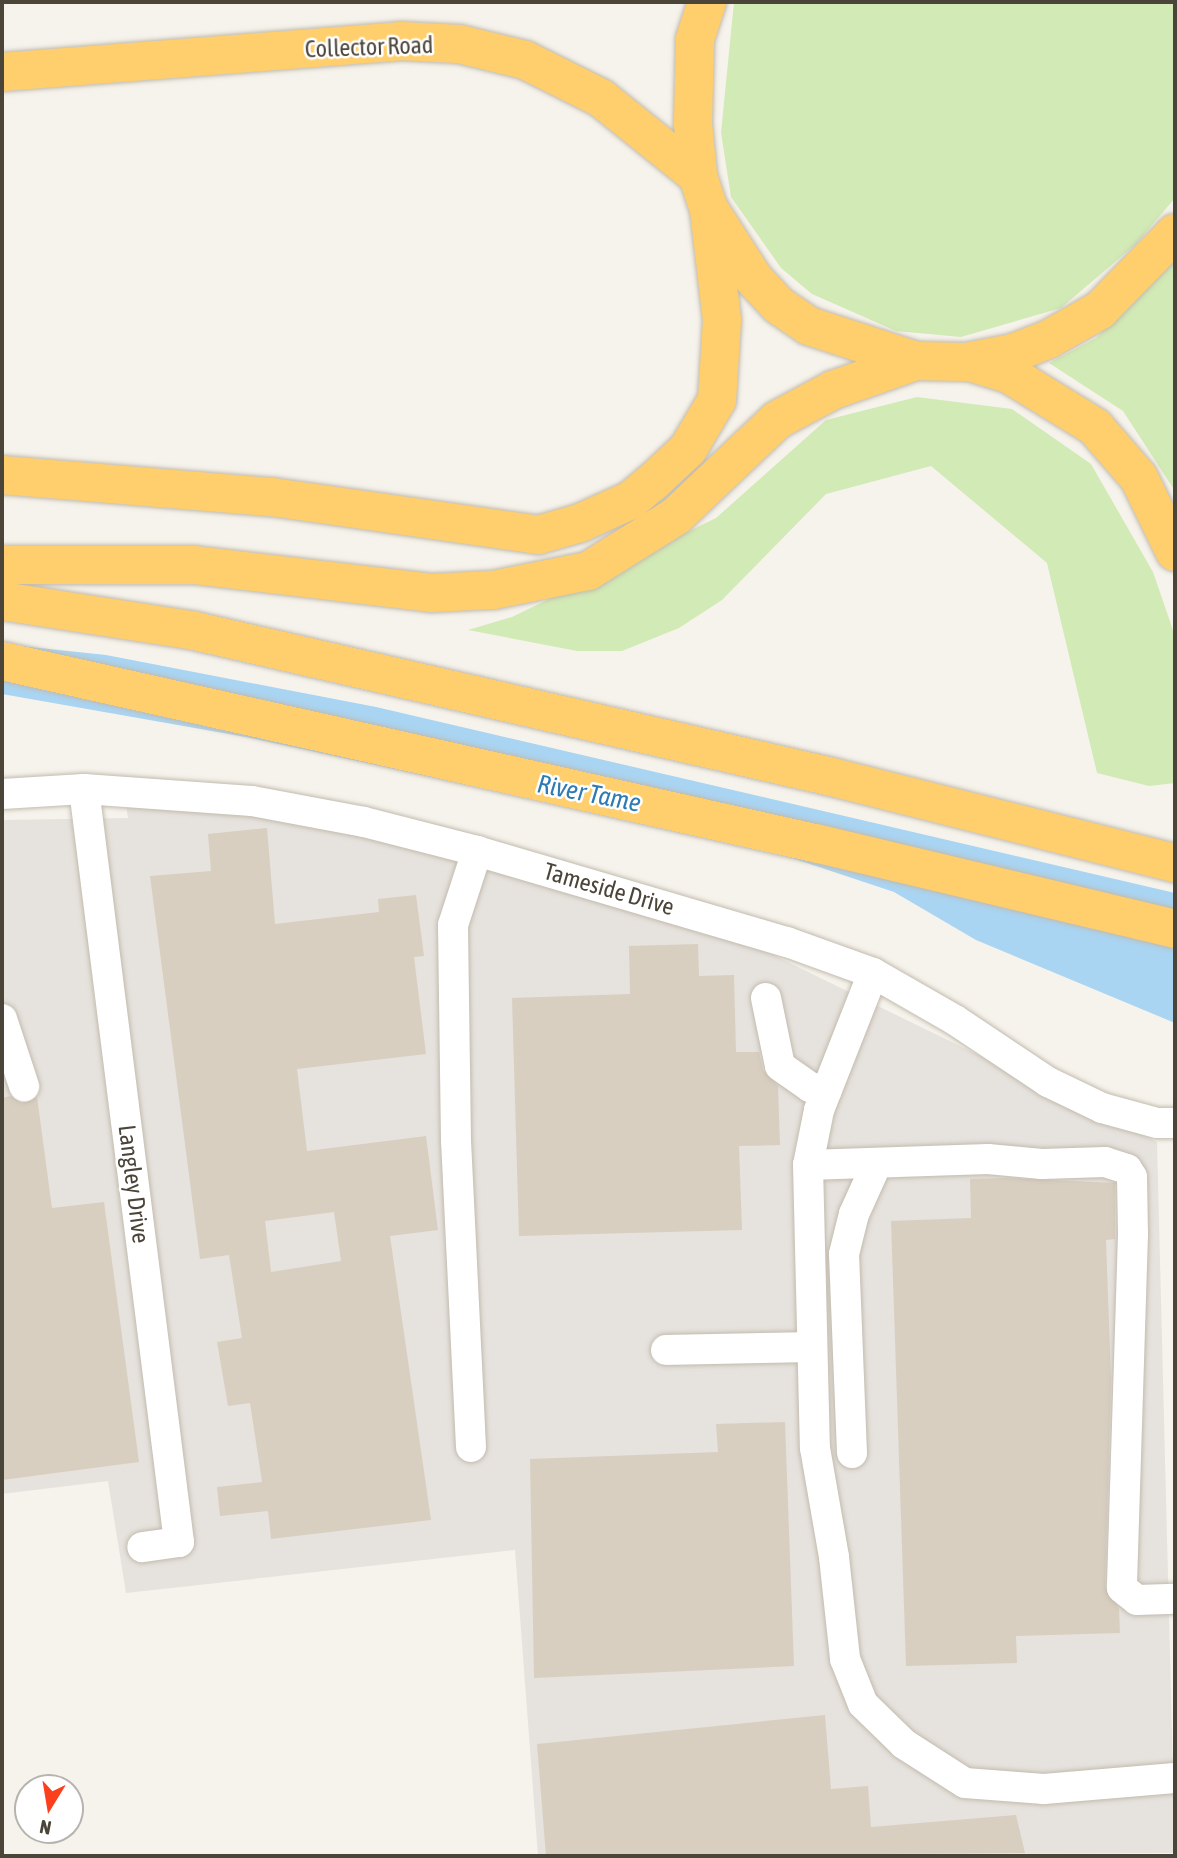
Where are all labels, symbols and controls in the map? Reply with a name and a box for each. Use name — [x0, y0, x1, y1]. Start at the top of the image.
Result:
street label: Collector Road — [304, 30, 434, 64]
water label: River Tame — [535, 769, 643, 819]
street label: Tameside Drive — [540, 857, 678, 921]
street label: Langley Drive — [112, 1123, 156, 1245]
north arrow — [14, 1774, 84, 1844]
text: N — [38, 1816, 53, 1840]

